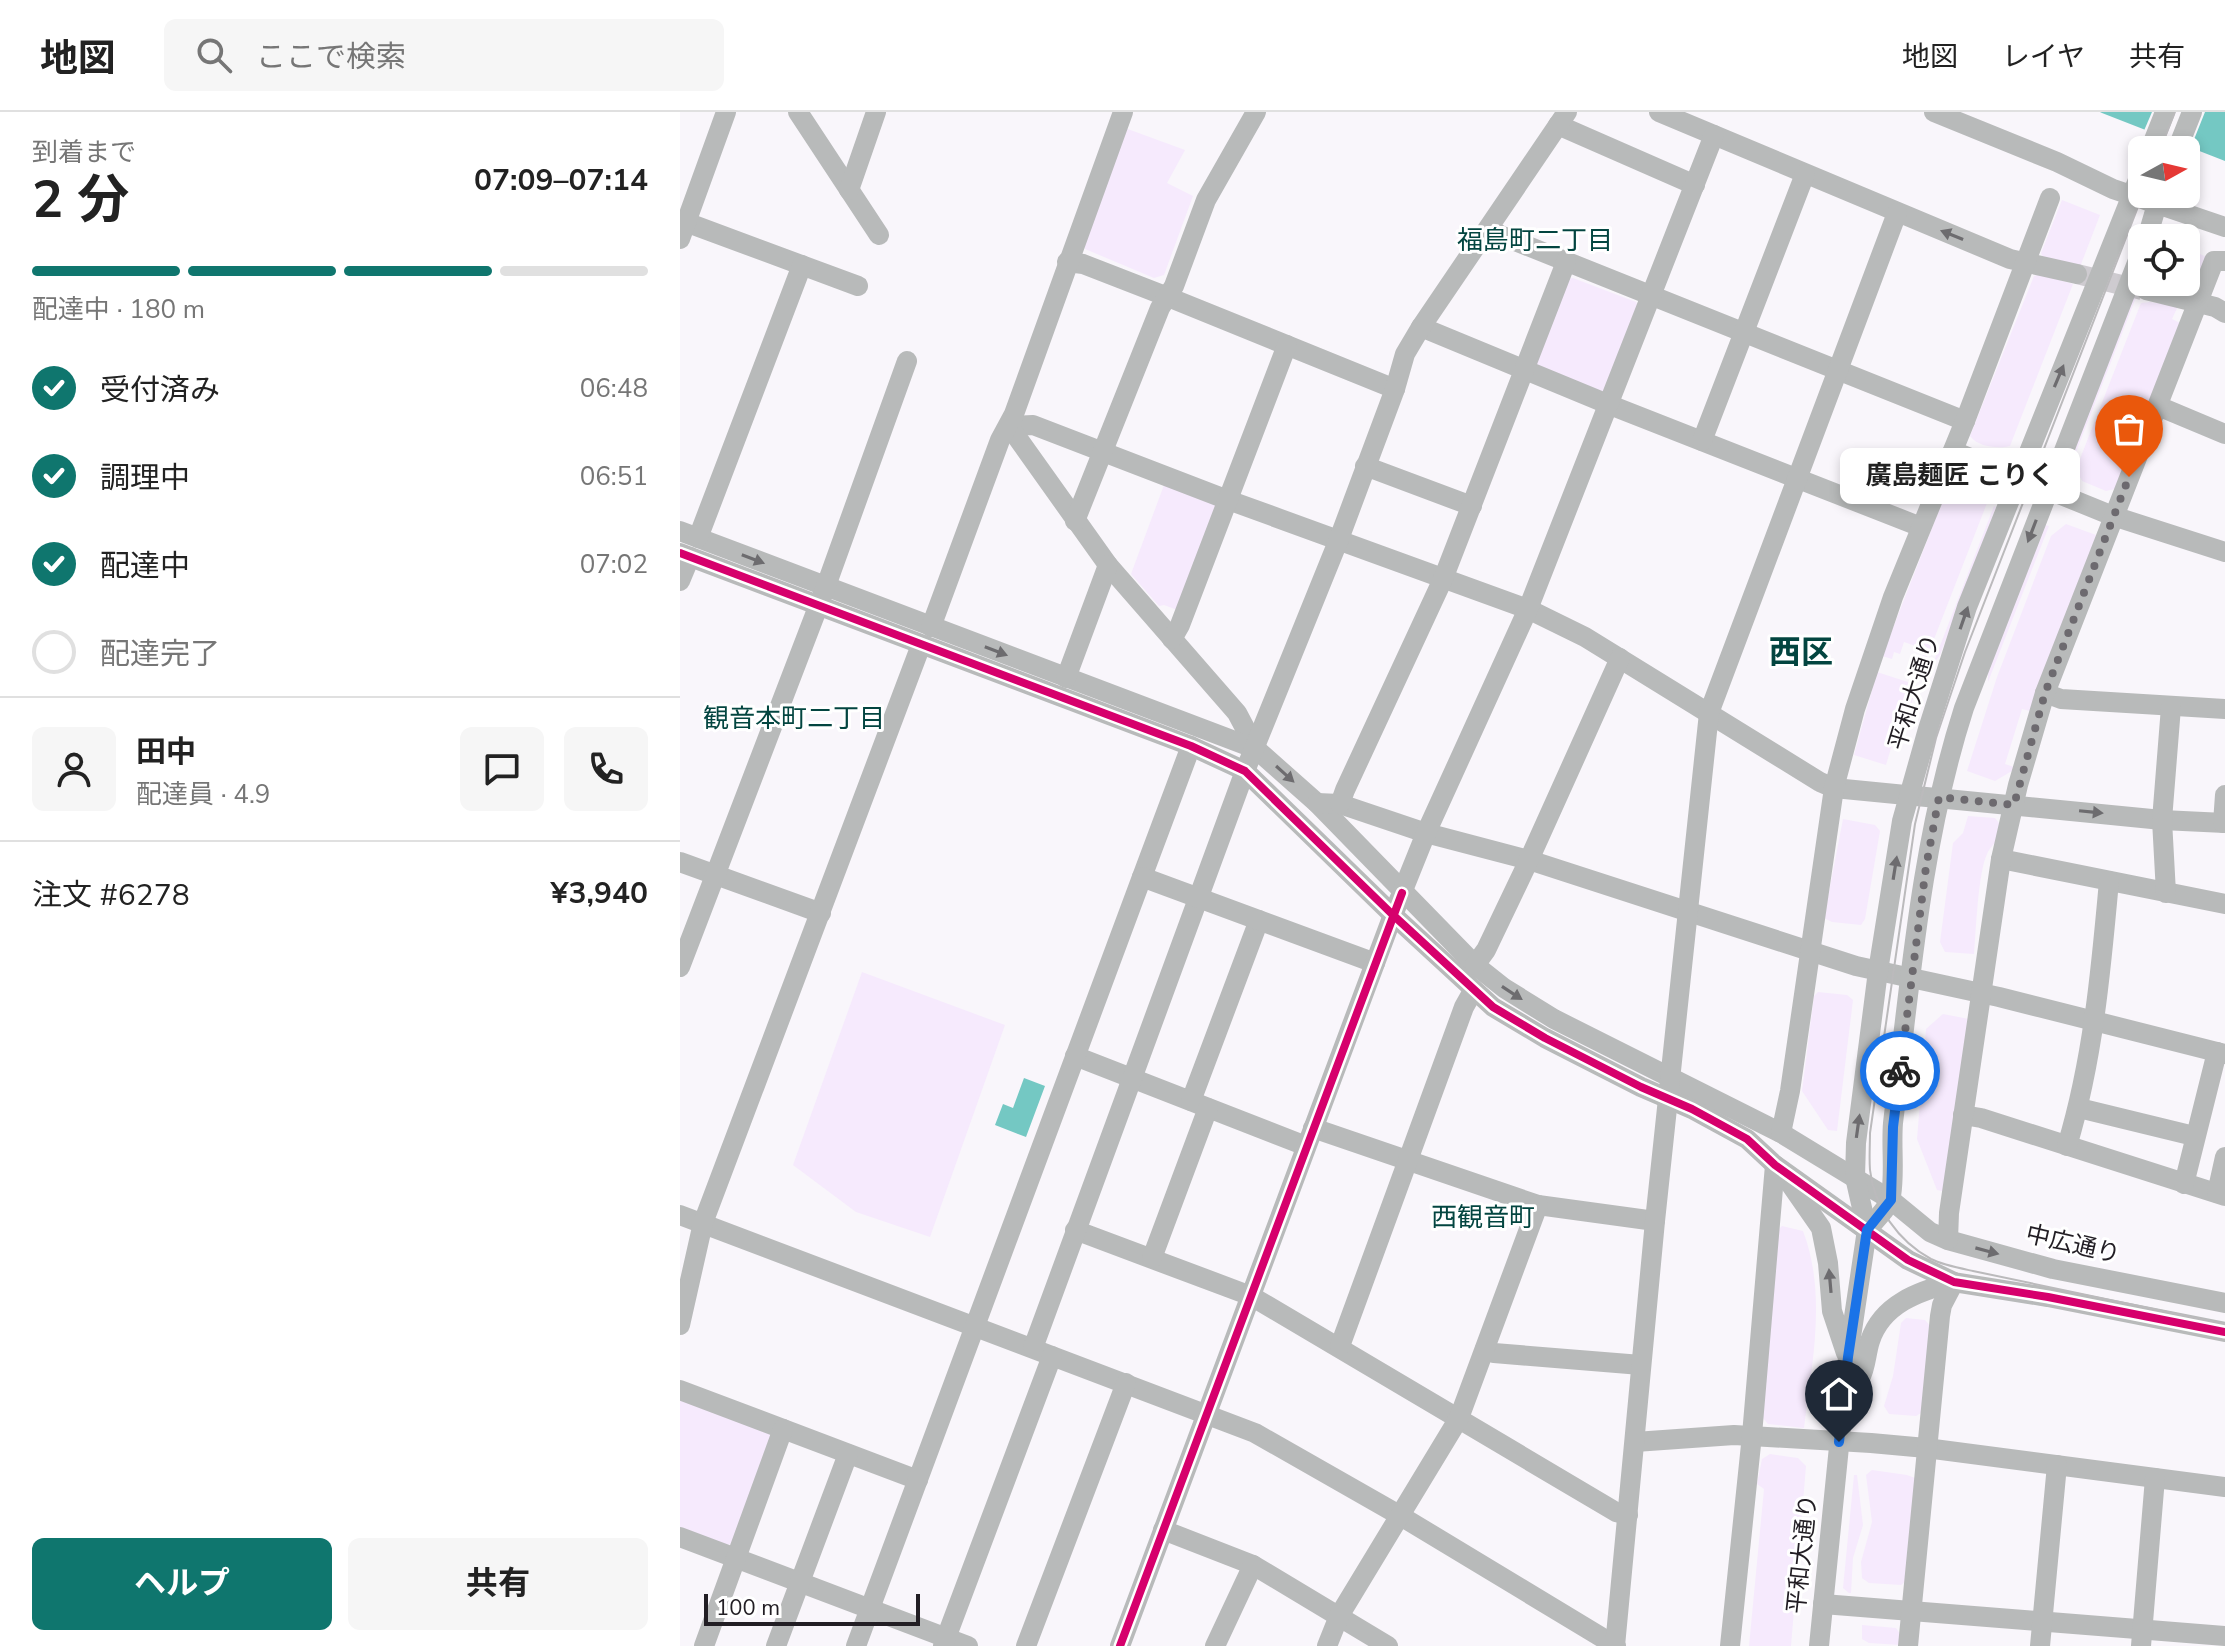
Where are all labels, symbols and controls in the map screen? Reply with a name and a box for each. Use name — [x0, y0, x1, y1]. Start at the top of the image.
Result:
search box — [164, 19, 724, 91]
text: 地図 — [40, 33, 116, 84]
icon: search — [192, 33, 236, 77]
text: ここで検索 — [256, 37, 406, 78]
text: 地図 — [1902, 38, 1958, 76]
text: レイヤ — [2002, 38, 2085, 76]
text: 共有 — [2129, 38, 2185, 76]
text: 到着まで — [32, 135, 136, 170]
north arrow — [2128, 136, 2200, 208]
map controls — [2128, 136, 2200, 296]
text: 07:09–07:14 — [474, 160, 648, 201]
text: 2 分 — [32, 164, 129, 235]
district label: 福島町二丁目 — [1457, 223, 1613, 258]
button: locate — [2128, 224, 2200, 296]
one-way arrow — [1940, 228, 1964, 241]
text: 配達中 · 180 m — [32, 292, 205, 327]
one-way arrow — [2053, 364, 2066, 388]
icon: check — [32, 366, 76, 410]
text: 受付済み — [100, 370, 220, 411]
text: 06:48 — [580, 371, 648, 406]
pin — [2095, 395, 2163, 477]
icon: bag — [2107, 407, 2151, 451]
callout: 廣島麺匠 こりく — [1841, 449, 2081, 505]
icon: check — [32, 454, 76, 498]
text: 調理中 — [100, 458, 190, 499]
text: 廣島麺匠 こりく — [1865, 458, 2055, 493]
text: 06:51 — [580, 459, 648, 494]
one-way arrow — [2025, 519, 2038, 543]
icon: check — [32, 542, 76, 586]
text: 配達中 — [100, 546, 190, 587]
text: 07:02 — [580, 547, 648, 582]
one-way arrow — [741, 553, 765, 566]
one-way arrow — [1958, 606, 1970, 630]
street label: 平和大通り — [1881, 630, 1947, 754]
district label: 西区 — [1769, 631, 1833, 674]
text: 配達完了 — [100, 634, 220, 675]
one-way arrow — [984, 646, 1008, 658]
district label: 観音本町二丁目 — [703, 701, 885, 736]
button: person — [32, 727, 116, 811]
button: chat — [460, 727, 544, 811]
button: phone — [564, 727, 648, 811]
text: 田中 — [136, 732, 196, 773]
one-way arrow — [1275, 765, 1294, 783]
text: 配達員 · 4.9 — [136, 777, 270, 812]
one-way arrow — [2079, 806, 2104, 819]
one-way arrow — [1889, 856, 1902, 881]
text: ¥3,940 — [551, 873, 648, 914]
text: 注文 #6278 — [32, 875, 190, 916]
one-way arrow — [1501, 985, 1523, 1000]
courier — [1860, 1031, 1940, 1111]
icon: bike — [1878, 1049, 1922, 1093]
one-way arrow — [1852, 1113, 1865, 1138]
district label: 西観音町 — [1431, 1200, 1535, 1235]
street label: 中広通り — [2023, 1218, 2123, 1270]
one-way arrow — [1975, 1245, 2000, 1257]
one-way arrow — [1823, 1268, 1836, 1293]
pin — [1805, 1360, 1873, 1442]
icon: home — [1817, 1372, 1861, 1416]
street label: 平和大通り — [1780, 1493, 1824, 1615]
button: ヘルプ — [32, 1538, 332, 1630]
button: 共有 — [348, 1538, 648, 1630]
scale bar — [704, 1590, 920, 1626]
text: 100 m — [716, 1593, 780, 1623]

